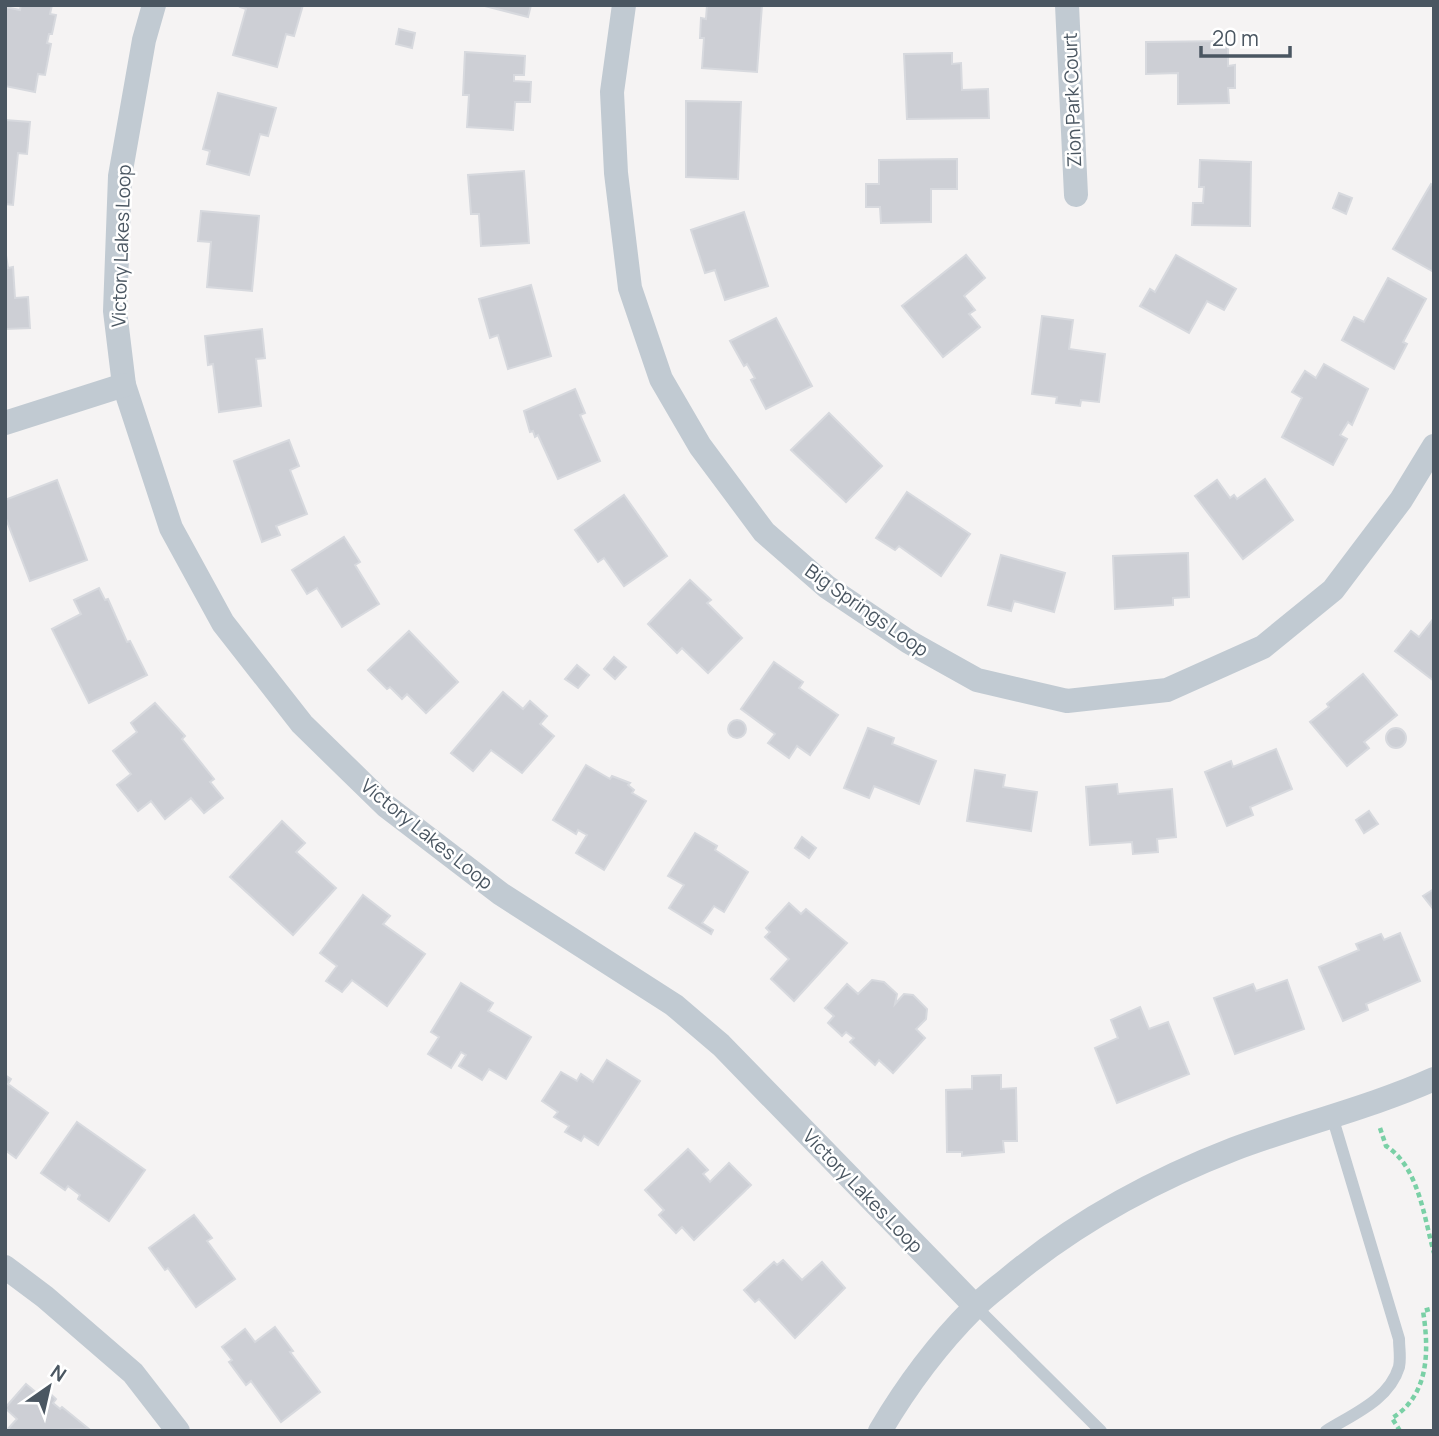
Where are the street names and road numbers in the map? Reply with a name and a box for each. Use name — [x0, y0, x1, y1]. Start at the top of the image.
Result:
street label: Zion Park Court — [1057, 32, 1087, 168]
street label: Victory Lakes Loop — [105, 164, 137, 328]
street label: Big Springs Loop — [800, 558, 934, 662]
street label: Victory Lakes Loop — [356, 773, 498, 895]
street label: Victory Lakes Loop — [797, 1123, 929, 1259]

